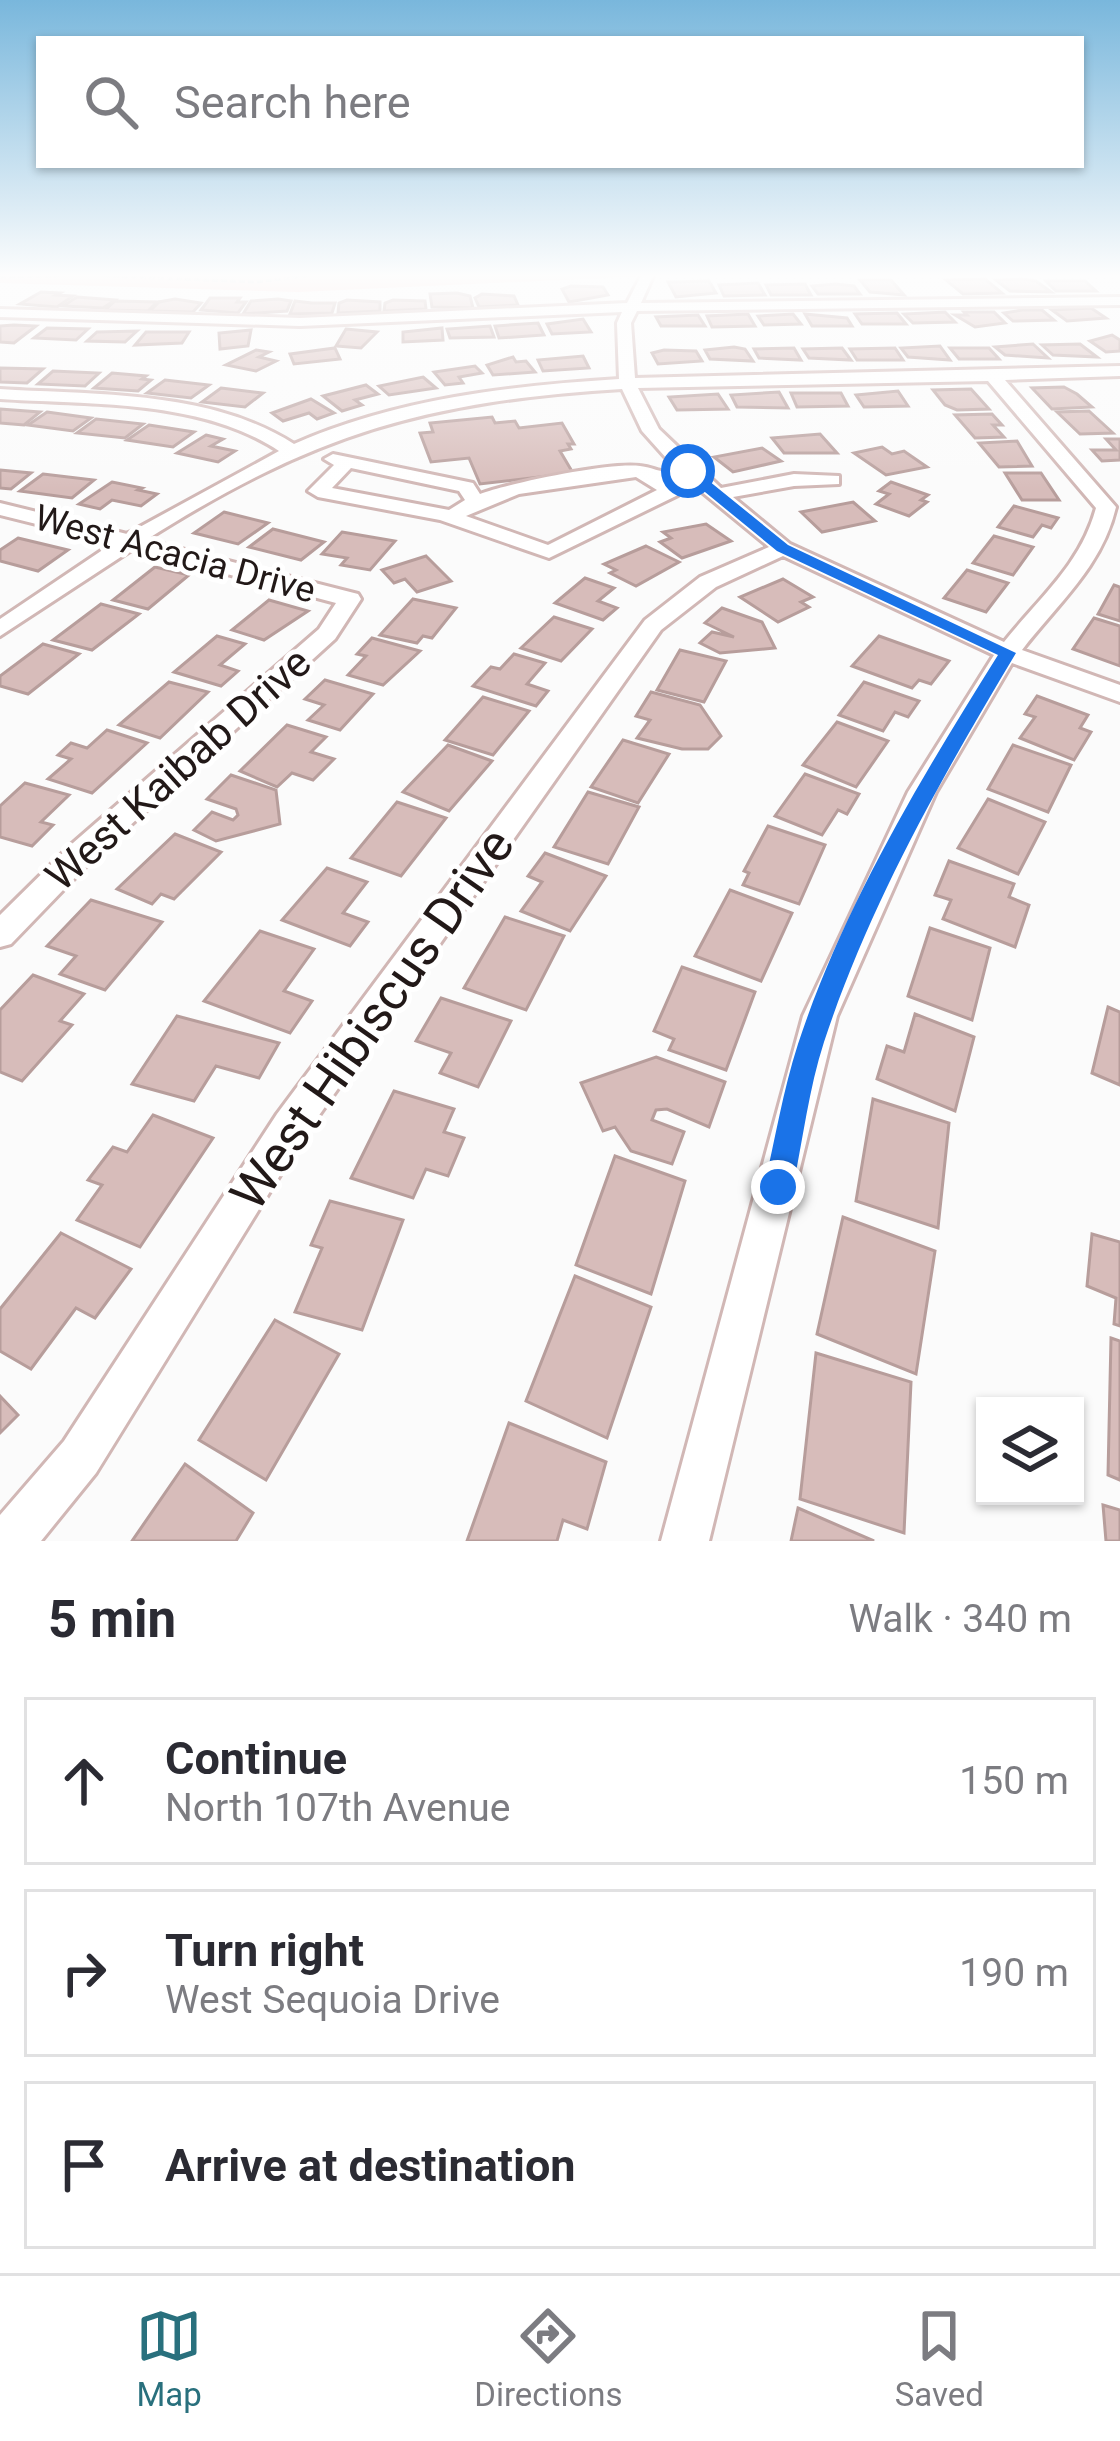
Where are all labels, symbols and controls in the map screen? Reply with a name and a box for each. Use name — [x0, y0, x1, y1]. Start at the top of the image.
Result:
search box — [36, 36, 1084, 168]
icon: search — [78, 69, 144, 135]
text: Search here — [174, 76, 411, 129]
route start — [661, 444, 715, 498]
street label: West Acacia Drive — [30, 496, 320, 612]
street label: West Kaibab Drive — [36, 637, 320, 901]
street label: West Hibiscus Drive — [218, 817, 526, 1221]
route end — [751, 1160, 805, 1214]
map controls — [976, 1397, 1084, 1505]
button: layers — [976, 1397, 1084, 1505]
text: 5 min — [48, 1590, 176, 1649]
text: Walk · 340 m — [848, 1596, 1072, 1642]
text: Continue — [165, 1732, 347, 1785]
icon: ahead — [51, 1748, 117, 1814]
text: 150 m — [959, 1758, 1069, 1804]
text: North 107th Avenue — [165, 1785, 510, 1831]
text: Turn right — [165, 1924, 364, 1977]
icon: right — [51, 1940, 117, 2006]
text: 190 m — [959, 1950, 1069, 1996]
text: West Sequoia Drive — [165, 1977, 500, 2023]
icon: arrive — [51, 2132, 117, 2198]
text: Arrive at destination — [165, 2139, 576, 2192]
tab: Map — [136, 2303, 202, 2414]
tab: Directions — [474, 2303, 623, 2414]
tab: Saved — [895, 2303, 984, 2414]

